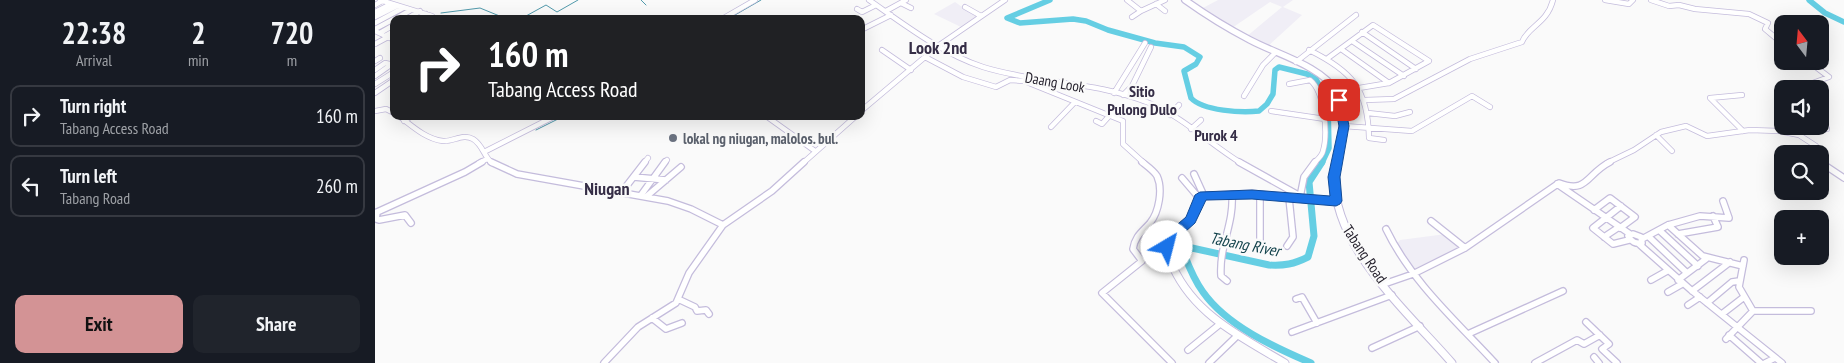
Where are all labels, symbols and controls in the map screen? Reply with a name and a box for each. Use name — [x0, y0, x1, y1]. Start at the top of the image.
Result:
text: 22:38 — [62, 13, 126, 52]
text: 2 — [191, 13, 206, 52]
text: 720 — [270, 13, 313, 52]
north arrow — [1774, 15, 1829, 70]
map controls — [1774, 15, 1829, 265]
text: 160 m — [488, 31, 569, 77]
icon: right — [405, 35, 470, 100]
district label: Look 2nd — [909, 36, 967, 59]
text: Arrival — [76, 50, 112, 70]
text: min — [188, 50, 209, 70]
text: m — [287, 50, 297, 70]
street label: Daang Look — [1024, 67, 1087, 97]
text: Tabang Access Road — [488, 75, 638, 103]
pin — [1318, 79, 1360, 121]
button: sound — [1774, 80, 1829, 135]
district label: Sitio Pulong Dulo — [1107, 81, 1177, 119]
icon: arrive — [1325, 86, 1353, 114]
text: Turn right — [60, 94, 126, 118]
icon: right — [17, 102, 45, 130]
text: 160 m — [316, 104, 358, 128]
text: Tabang Access Road — [60, 118, 169, 138]
district label: Purok 4 — [1194, 125, 1238, 145]
place label: lokal ng niugan, malolos. bul. — [683, 129, 838, 148]
marker: lokal ng niugan, malolos. bul. — [667, 132, 679, 144]
button: search — [1774, 145, 1829, 200]
text: Turn left — [60, 164, 117, 188]
icon: left — [17, 172, 45, 200]
text: 260 m — [316, 174, 358, 198]
district label: Niugan — [584, 177, 630, 200]
text: Tabang Road — [60, 188, 130, 208]
button: + — [1774, 210, 1829, 265]
position arrow — [1140, 220, 1192, 272]
street label: Tabang Road — [1339, 221, 1391, 287]
water label: Tabang River — [1208, 227, 1284, 261]
button: Exit — [15, 295, 183, 353]
button: Share — [193, 295, 360, 353]

